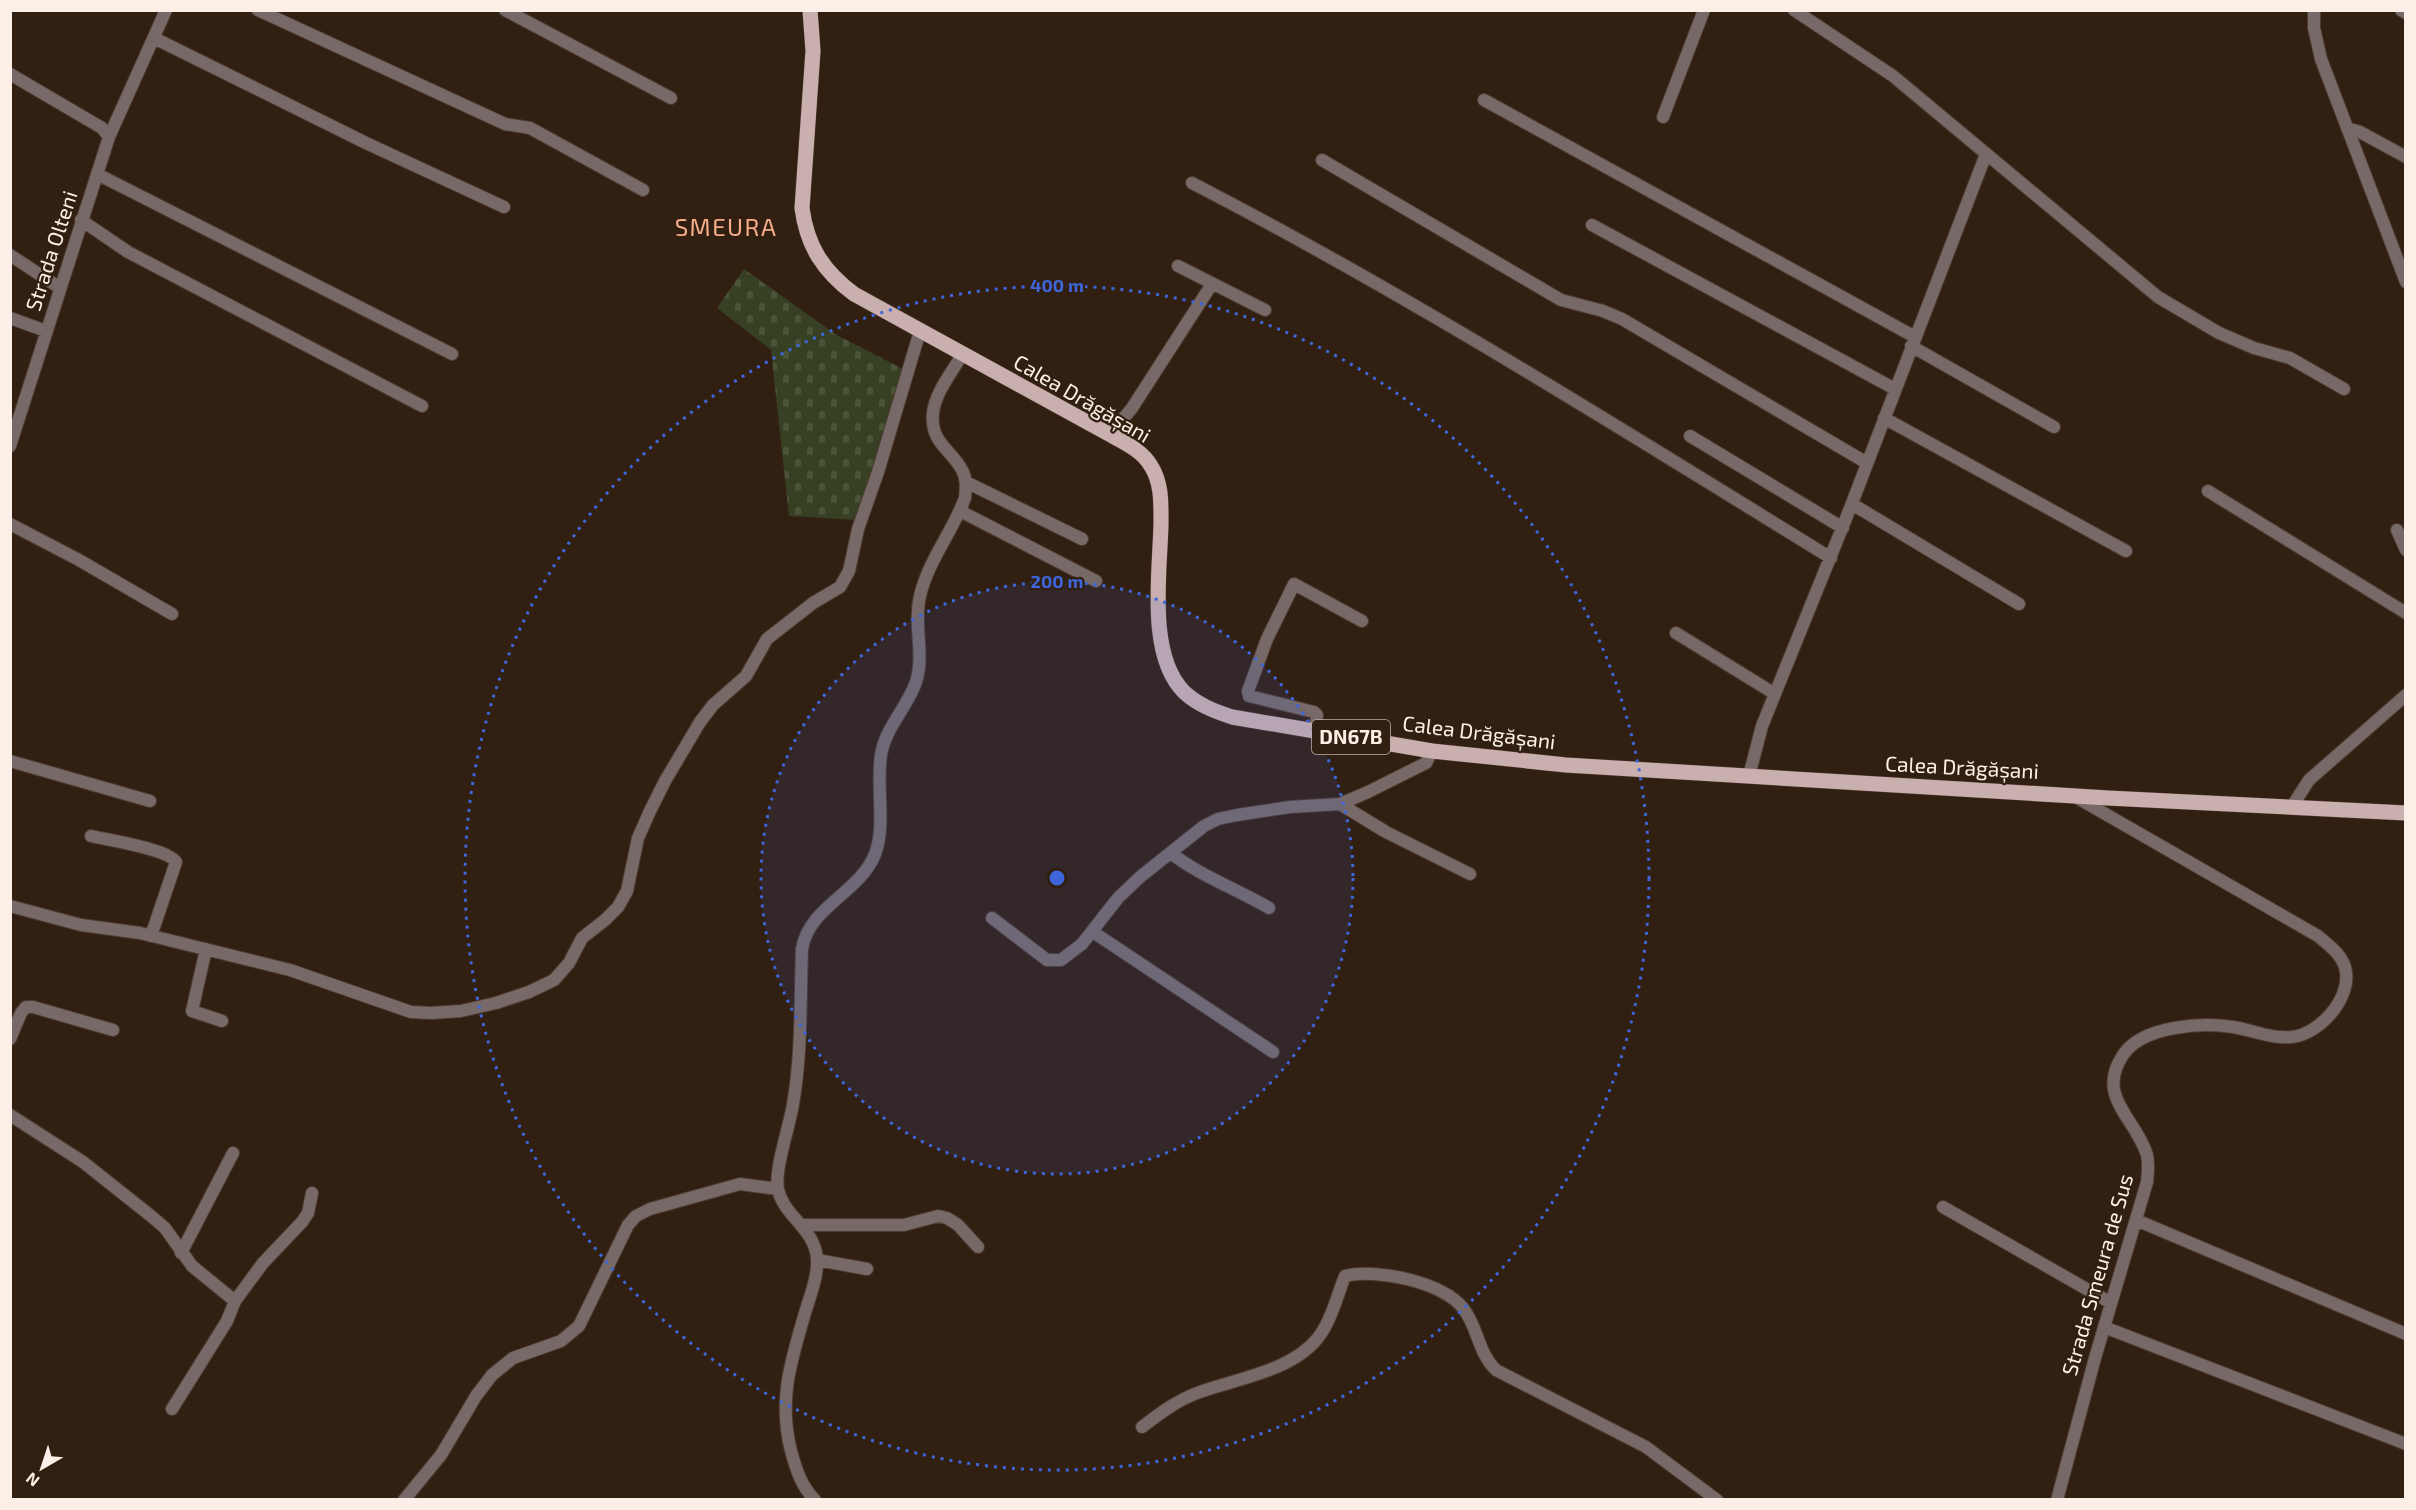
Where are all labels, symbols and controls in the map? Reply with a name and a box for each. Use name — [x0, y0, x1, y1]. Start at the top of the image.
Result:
street label: Strada Olteni — [19, 187, 82, 314]
district label: SMEURA — [675, 212, 777, 241]
text: 400 m — [1030, 274, 1084, 296]
street label: Calea Drăgășani — [1009, 348, 1156, 449]
text: 200 m — [1031, 570, 1083, 592]
street label: Calea Drăgășani — [1401, 710, 1557, 755]
road number: DN67B — [1312, 720, 1390, 754]
street label: Calea Drăgășani — [1884, 750, 2040, 785]
centre of rings — [1047, 868, 1067, 888]
street label: Strada Smeura de Sus — [2056, 1171, 2137, 1378]
north arrow — [12, 1438, 72, 1498]
text: N — [22, 1469, 43, 1491]

